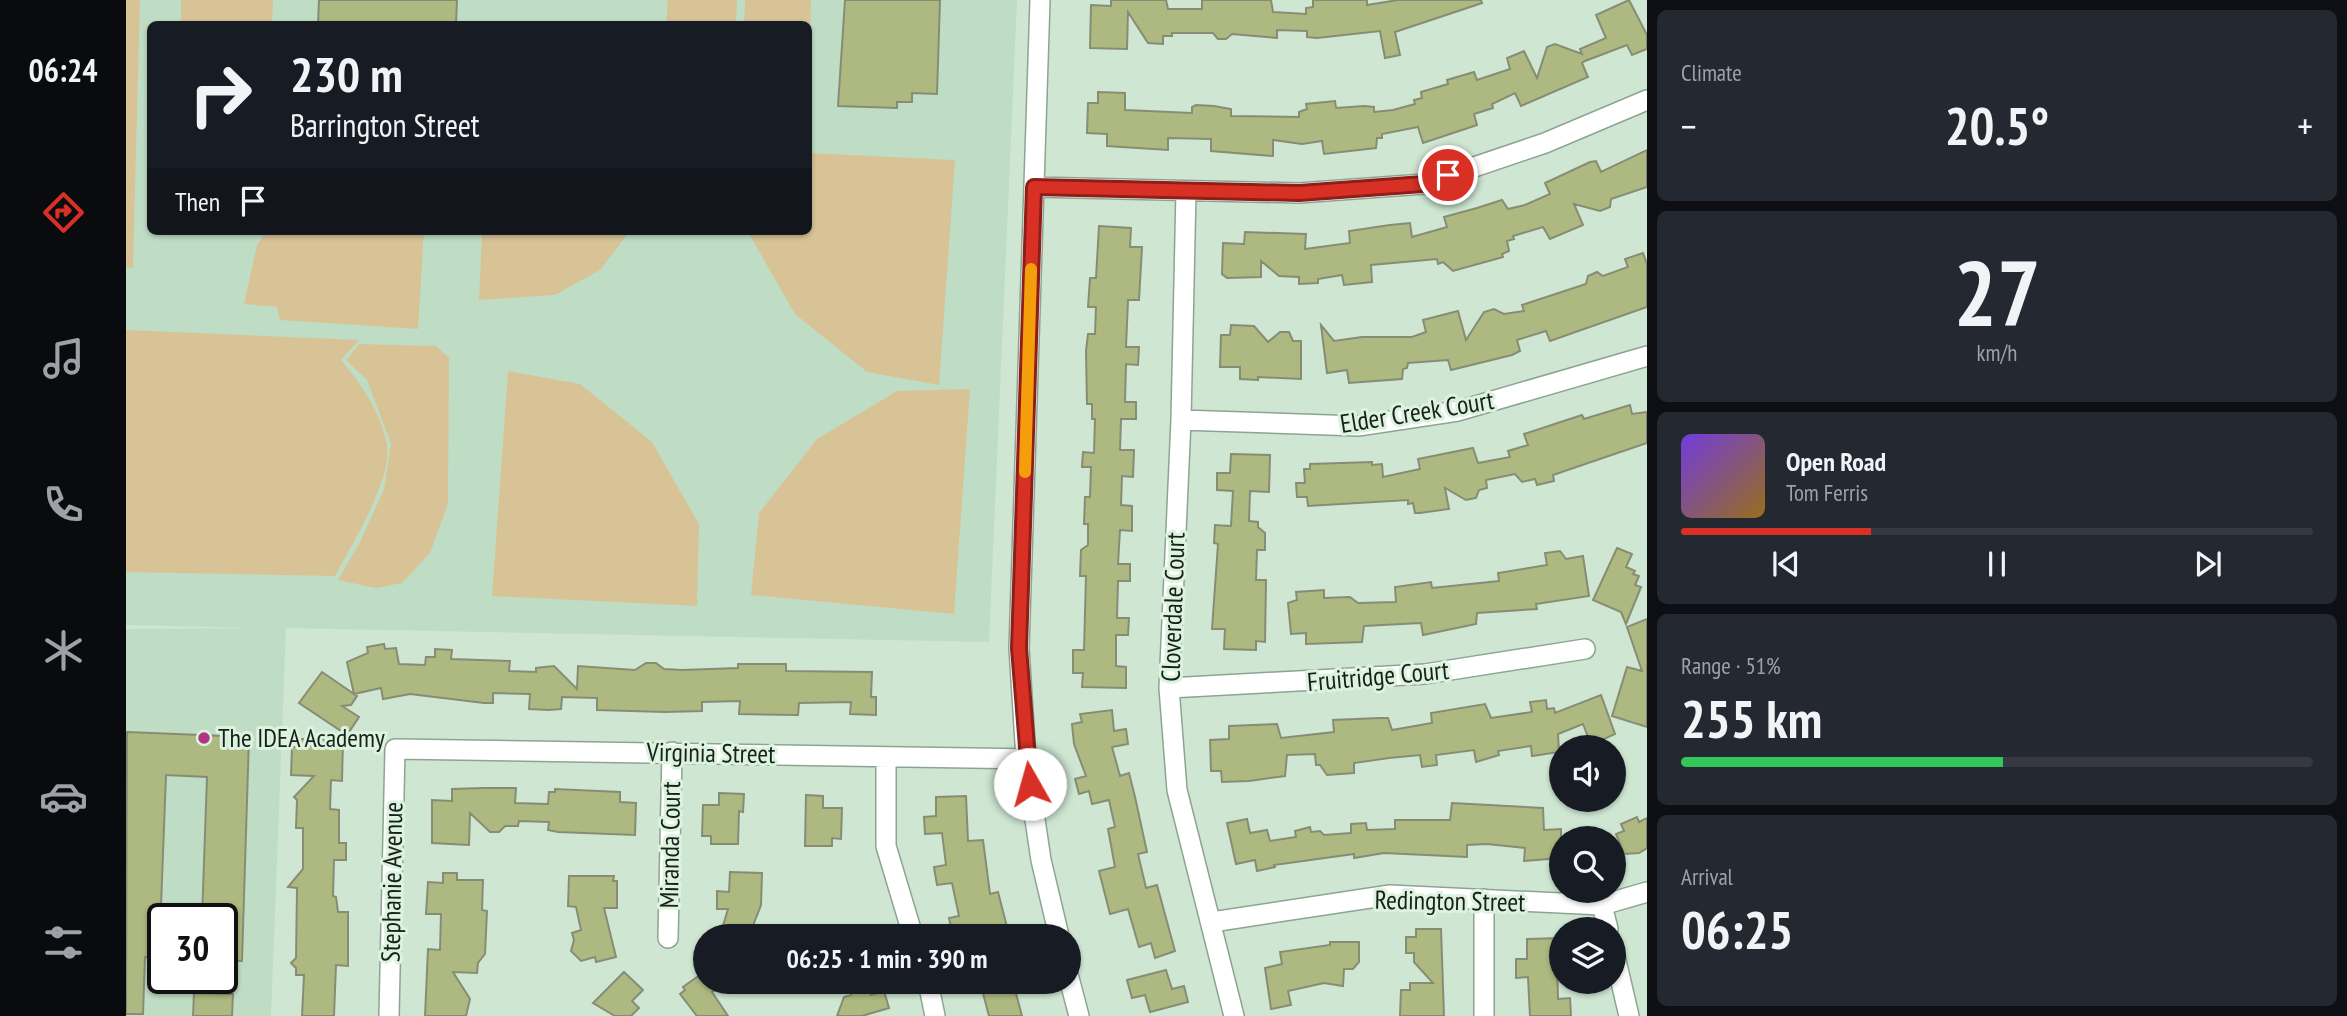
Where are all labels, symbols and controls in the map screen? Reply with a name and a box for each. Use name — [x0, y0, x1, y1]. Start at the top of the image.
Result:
text: 230 m — [290, 42, 403, 106]
text: 06:24 — [28, 49, 98, 91]
icon: right — [175, 49, 266, 140]
text: Climate — [1681, 58, 1742, 87]
text: 20.5° — [1945, 92, 2049, 159]
text: − — [1681, 101, 1697, 150]
text: + — [2297, 101, 2313, 150]
text: Barrington Street — [290, 104, 480, 146]
pin — [1418, 145, 1478, 205]
icon: arrive — [1429, 156, 1467, 194]
icon: arrive — [234, 182, 272, 220]
text: Then — [175, 185, 220, 218]
icon: directions — [39, 188, 88, 237]
text: 27 — [1954, 233, 2041, 351]
icon: music — [39, 334, 88, 383]
text: km/h — [1977, 338, 2017, 367]
street label: Elder Creek Court — [1338, 383, 1496, 440]
text: Open Road — [1786, 445, 1886, 478]
text: Tom Ferris — [1786, 478, 1868, 507]
icon: phone — [39, 480, 88, 529]
street label: Cloverdale Court — [1153, 532, 1192, 682]
icon: previous — [1767, 545, 1805, 583]
icon: pause — [1978, 545, 2016, 583]
icon: next — [2189, 545, 2227, 583]
icon: climate — [39, 626, 88, 675]
text: Range · 51% — [1681, 651, 1781, 680]
street label: Fruitridge Court — [1306, 653, 1450, 698]
text: 255 km — [1681, 685, 1822, 752]
place label: The IDEA Academy — [218, 721, 385, 754]
marker: The IDEA Academy — [196, 730, 212, 746]
street label: Virginia Street — [645, 735, 776, 770]
map controls — [1549, 735, 1626, 994]
button: sound — [1549, 735, 1626, 812]
position arrow — [993, 747, 1067, 821]
icon: car — [39, 772, 88, 821]
street label: Miranda Court — [652, 781, 687, 909]
street label: Stephanie Avenue — [374, 802, 409, 962]
button: search — [1549, 826, 1626, 903]
text: Arrival — [1681, 862, 1733, 891]
street label: Redington Street — [1374, 883, 1526, 918]
text: 06:25 — [1681, 896, 1793, 963]
speed limit sign: 30 — [147, 903, 238, 994]
button: layers — [1549, 917, 1626, 994]
icon: filters — [39, 918, 88, 967]
text: 06:25 · 1 min · 390 m — [787, 942, 987, 975]

